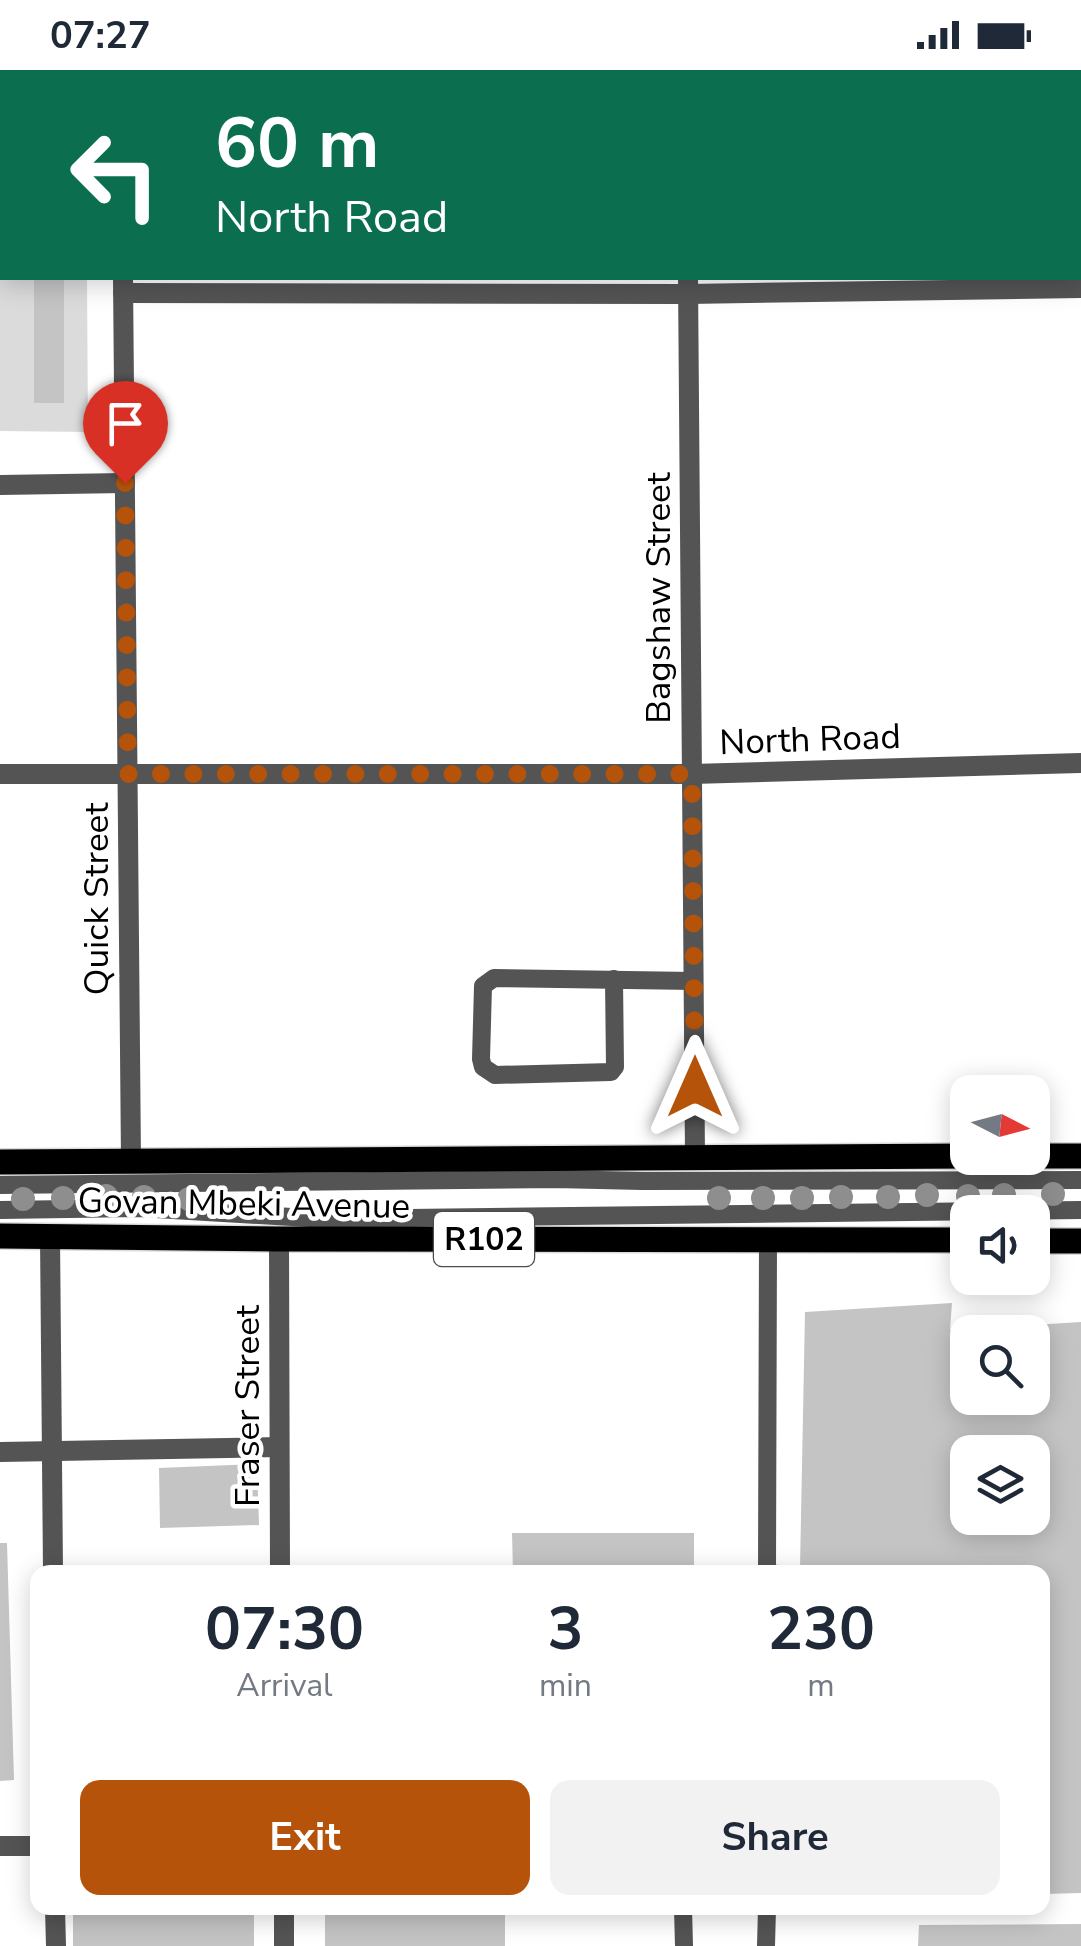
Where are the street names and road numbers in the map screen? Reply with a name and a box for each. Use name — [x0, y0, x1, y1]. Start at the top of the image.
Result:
street label: Bagshaw Street — [635, 471, 682, 724]
street label: North Road — [719, 713, 901, 766]
street label: Quick Street — [73, 802, 120, 995]
street label: Govan Mbeki Avenue — [77, 1177, 411, 1230]
road number: R102 — [434, 1212, 534, 1266]
street label: Fraser Street — [224, 1304, 271, 1507]

